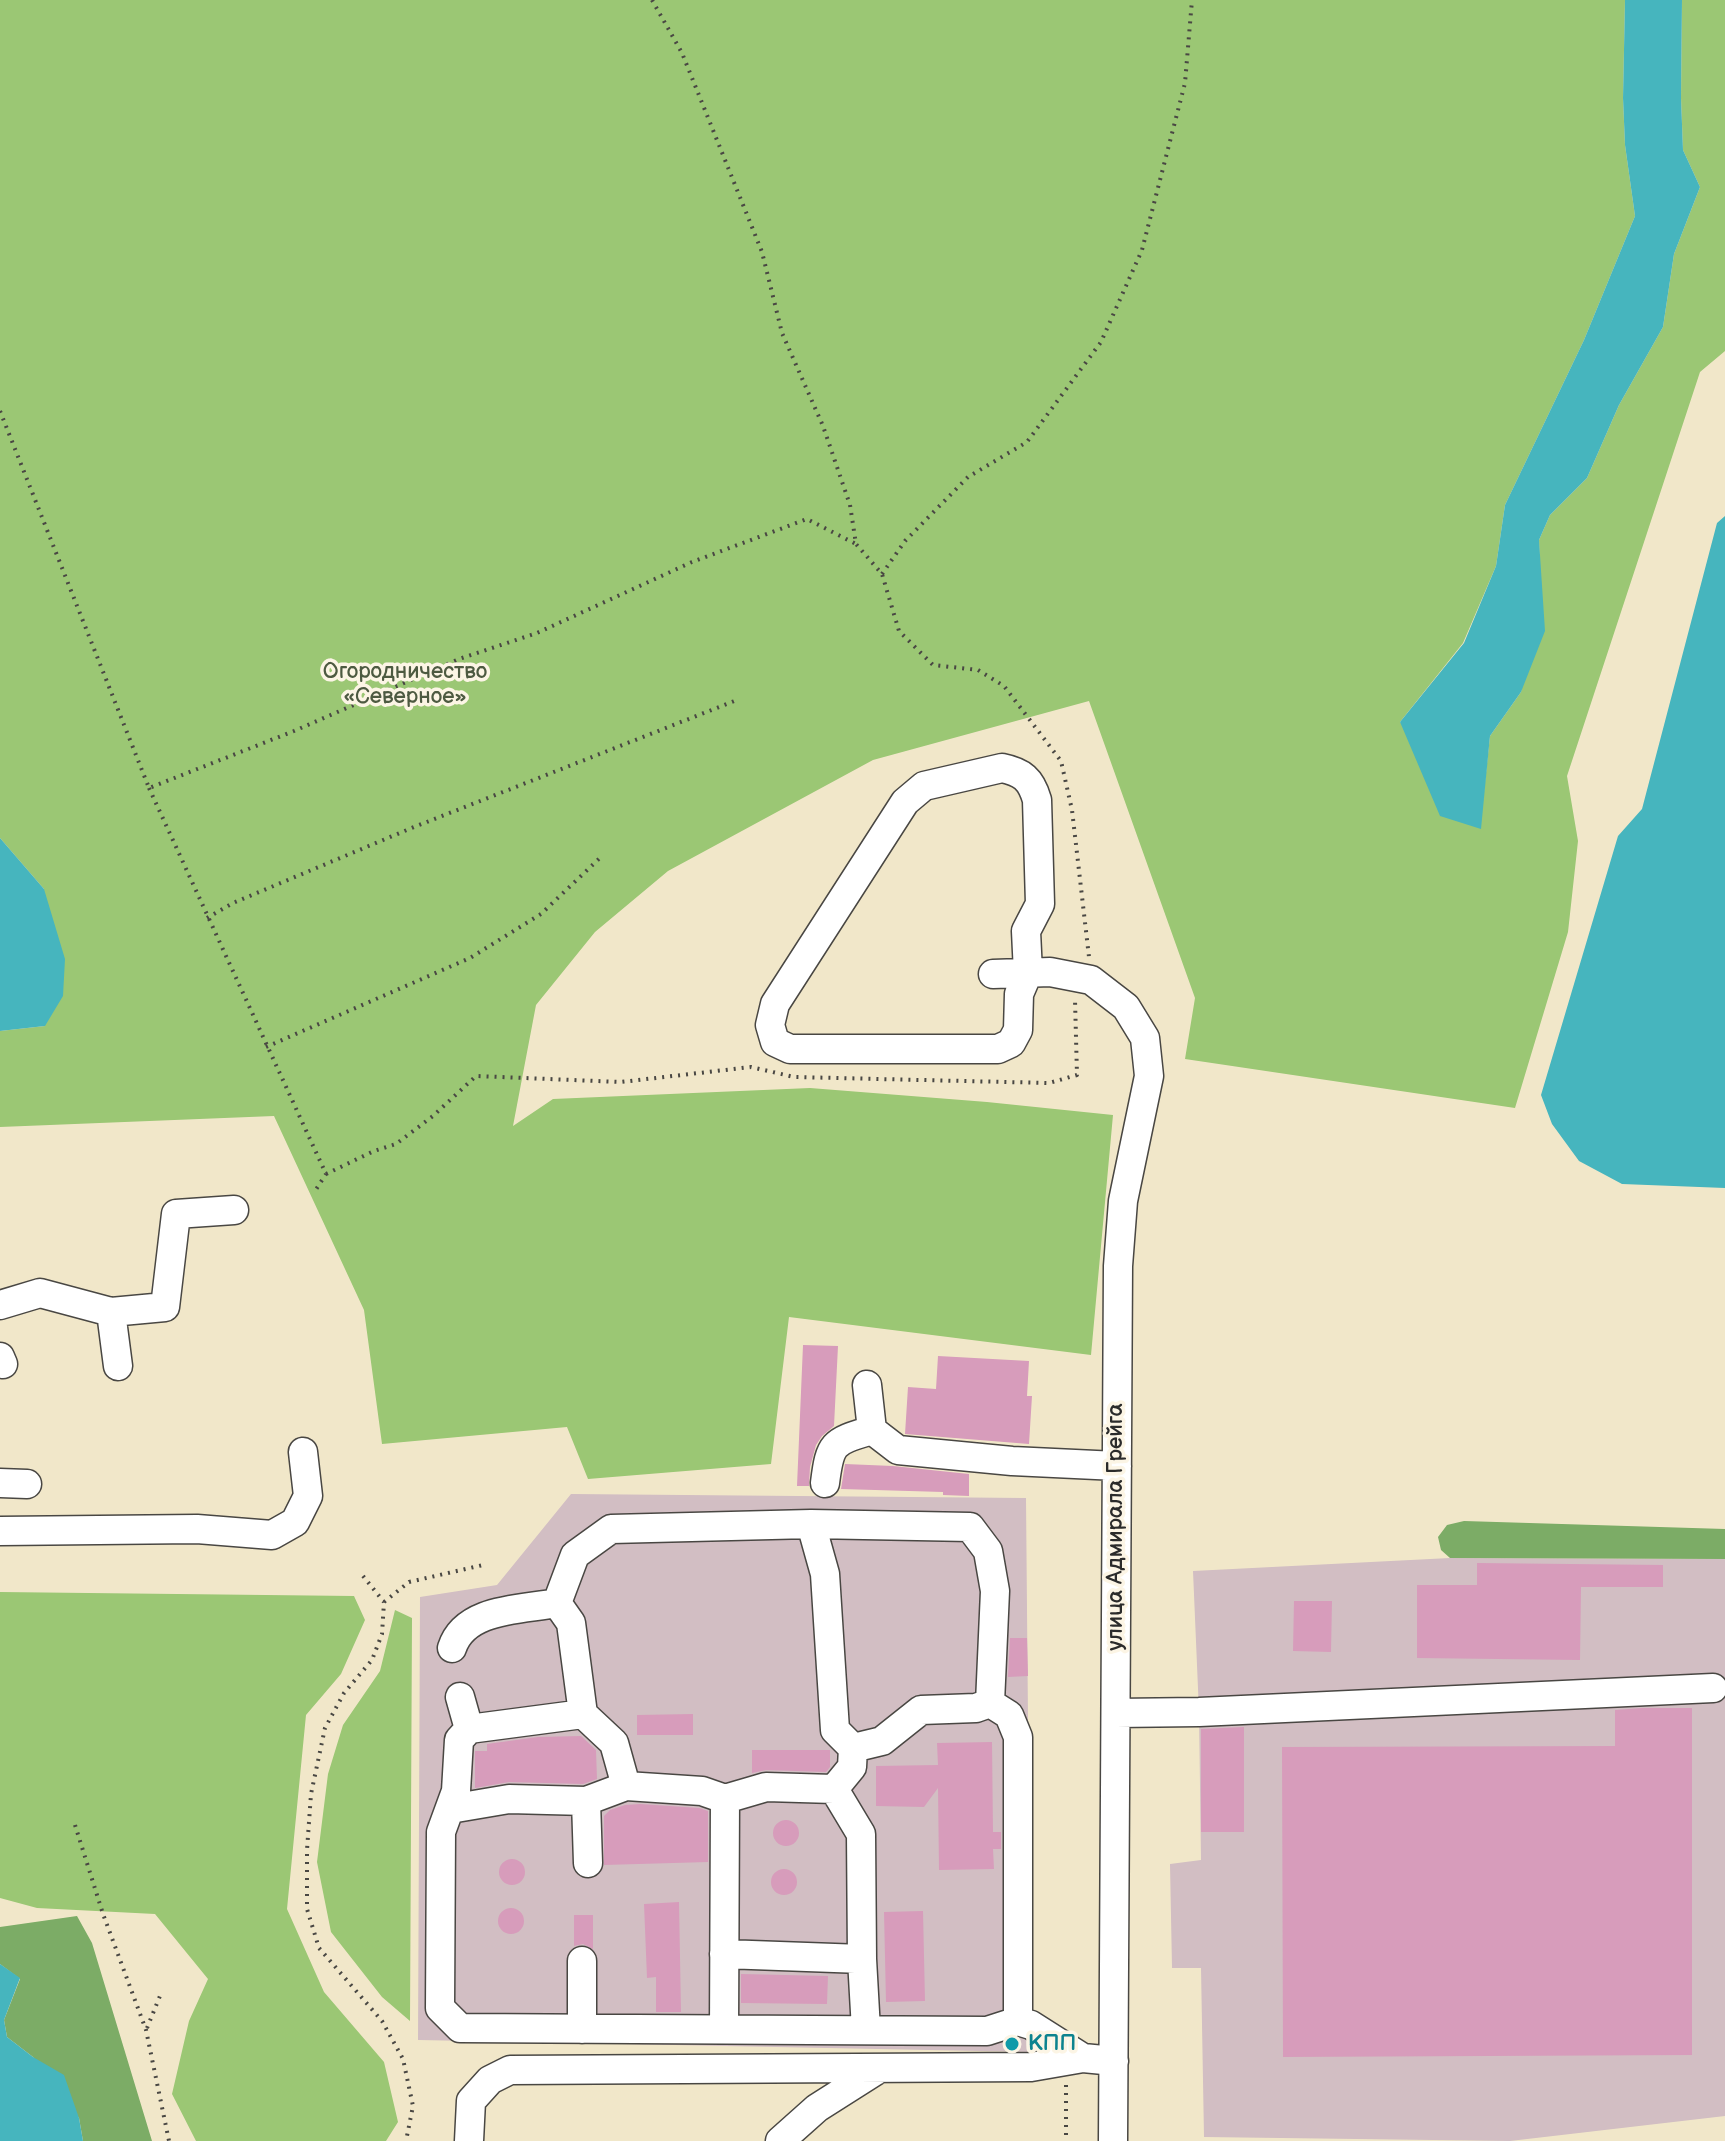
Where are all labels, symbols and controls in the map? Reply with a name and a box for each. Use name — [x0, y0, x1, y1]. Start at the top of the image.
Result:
park label: Огородничество «Северное» — [323, 659, 487, 710]
street label: улица Адмирала Грейга — [1103, 1403, 1129, 1651]
place label: КПП — [1028, 2031, 1076, 2057]
marker: КПП — [1003, 2035, 1021, 2053]

